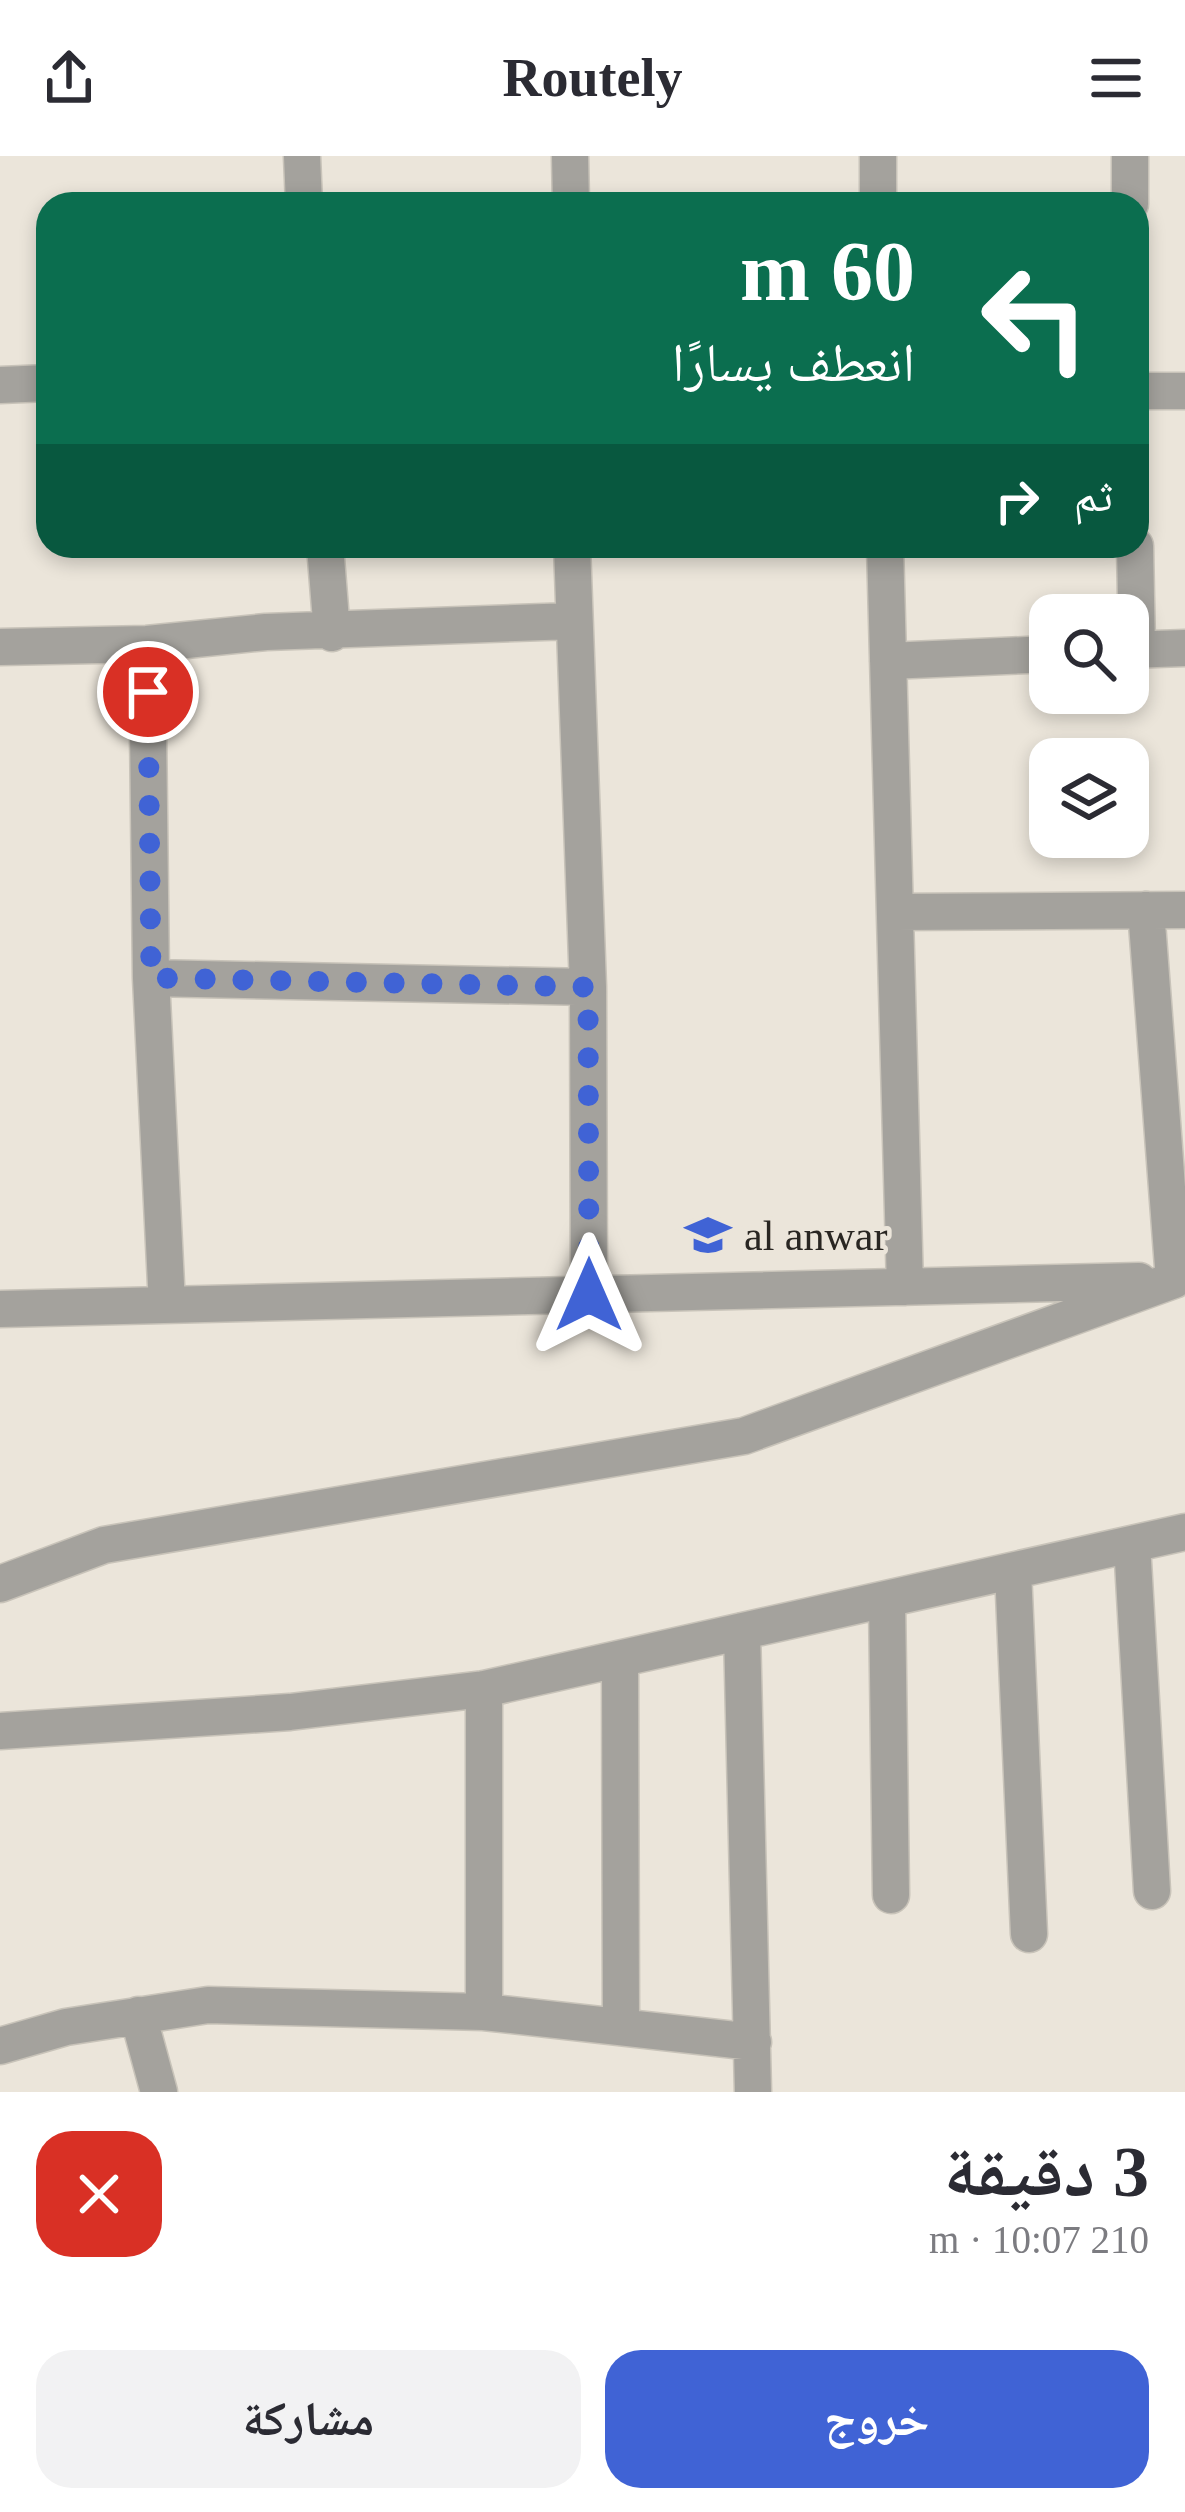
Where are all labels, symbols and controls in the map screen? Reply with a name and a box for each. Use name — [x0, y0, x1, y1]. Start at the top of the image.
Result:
icon: share — [36, 45, 102, 111]
icon: menu — [1083, 45, 1149, 111]
text: Routely — [503, 48, 683, 108]
text: 60 m — [740, 225, 915, 318]
icon: left — [957, 240, 1113, 396]
text: انعطف يسارًا — [672, 333, 915, 393]
icon: right — [984, 468, 1050, 534]
text: ثم — [1074, 471, 1113, 521]
map controls — [1029, 594, 1149, 858]
button: search — [1029, 594, 1149, 714]
pin — [97, 641, 199, 743]
icon: arrive — [115, 659, 181, 725]
button: layers — [1029, 738, 1149, 858]
school or university icon: al anwar — [683, 1210, 733, 1260]
place label: al anwar — [744, 1213, 887, 1259]
position arrow — [526, 1232, 652, 1358]
button: close — [36, 2131, 162, 2257]
text: 3 دقيقة — [944, 2132, 1149, 2212]
text: 210 m · 10:07 — [929, 2218, 1149, 2261]
button: مشاركة — [36, 2350, 581, 2488]
button: خروج — [605, 2350, 1149, 2488]

